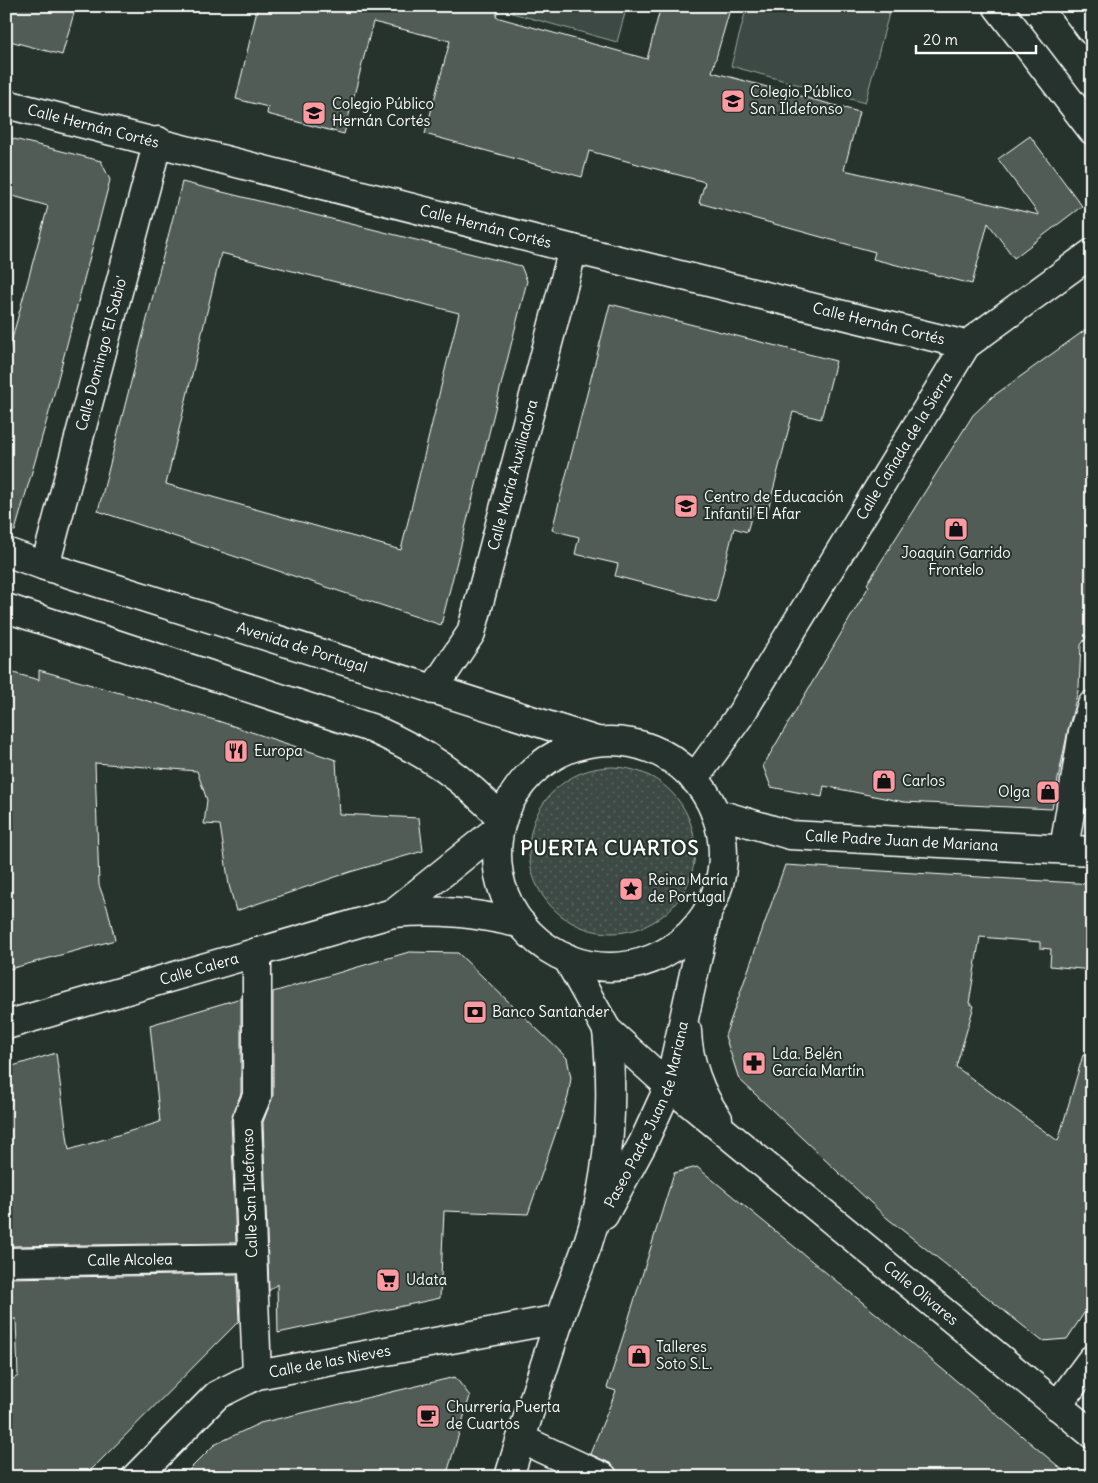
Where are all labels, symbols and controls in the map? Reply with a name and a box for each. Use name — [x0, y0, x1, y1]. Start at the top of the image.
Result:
scale bar — [916, 22, 1036, 54]
text: 20 m — [923, 30, 958, 49]
place label: Colegio Público San Ildefonso — [750, 82, 852, 118]
school or university icon: Colegio Público San Ildefonso — [720, 88, 746, 114]
place label: Colegio Público Hernán Cortés — [332, 94, 434, 130]
street label: Calle Hernán Cortés — [25, 100, 161, 152]
school or university icon: Colegio Público Hernán Cortés — [301, 100, 327, 126]
street label: Calle Hernán Cortés — [418, 200, 554, 252]
street label: Calle Domingo 'El Sabio' — [71, 273, 131, 433]
street label: Calle Hernán Cortés — [811, 298, 947, 349]
street label: Calle Cañada de la Sierra — [852, 368, 956, 523]
street label: Calle María Auxiliadora — [483, 397, 542, 552]
place label: Centro de Educación Infantil El Afar — [704, 487, 844, 523]
school or university icon: Centro de Educación Infantil El Afar — [673, 493, 699, 519]
shop icon: Joaquín Garrido Frontelo — [943, 516, 969, 542]
place label: Joaquín Garrido Frontelo — [901, 543, 1011, 579]
street label: Avenida de Portugal — [235, 617, 370, 677]
restaurant icon: Europa — [223, 738, 249, 764]
place label: Europa — [254, 741, 303, 760]
shop icon: Carlos — [871, 768, 897, 794]
place label: Carlos — [902, 771, 945, 790]
shop icon: Olga — [1035, 779, 1061, 805]
place label: Olga — [998, 782, 1030, 801]
street label: Calle Padre Juan de Mariana — [805, 826, 999, 855]
district label: PUERTA CUARTOS — [520, 835, 700, 860]
place label: Reina María de Portugal — [648, 870, 729, 906]
place icon: Reina María de Portugal — [618, 876, 644, 902]
street label: Calle Calera — [157, 948, 241, 989]
bank icon: Banco Santander — [462, 999, 488, 1025]
place label: Banco Santander — [492, 1002, 609, 1021]
street label: Paseo Padre Juan de Mariana — [600, 1019, 692, 1211]
place label: Lda. Belén García Martín — [772, 1044, 865, 1080]
pharmacy icon: Lda. Belén García Martín — [741, 1050, 767, 1076]
street label: Calle San Ildefonso — [238, 1128, 261, 1258]
street label: Calle Alcolea — [87, 1249, 173, 1270]
street label: Calle Olivares — [880, 1256, 963, 1329]
supermarket icon: Udata — [375, 1267, 401, 1293]
place label: Udata — [406, 1270, 448, 1289]
place label: Talleres Soto S.L. — [656, 1337, 712, 1373]
street label: Calle de las Nieves — [267, 1340, 392, 1382]
shop icon: Talleres Soto S.L. — [626, 1343, 652, 1369]
place label: Churrería Puerta de Cuartos — [446, 1397, 561, 1433]
cafe icon: Churrería Puerta de Cuartos — [415, 1403, 441, 1429]

